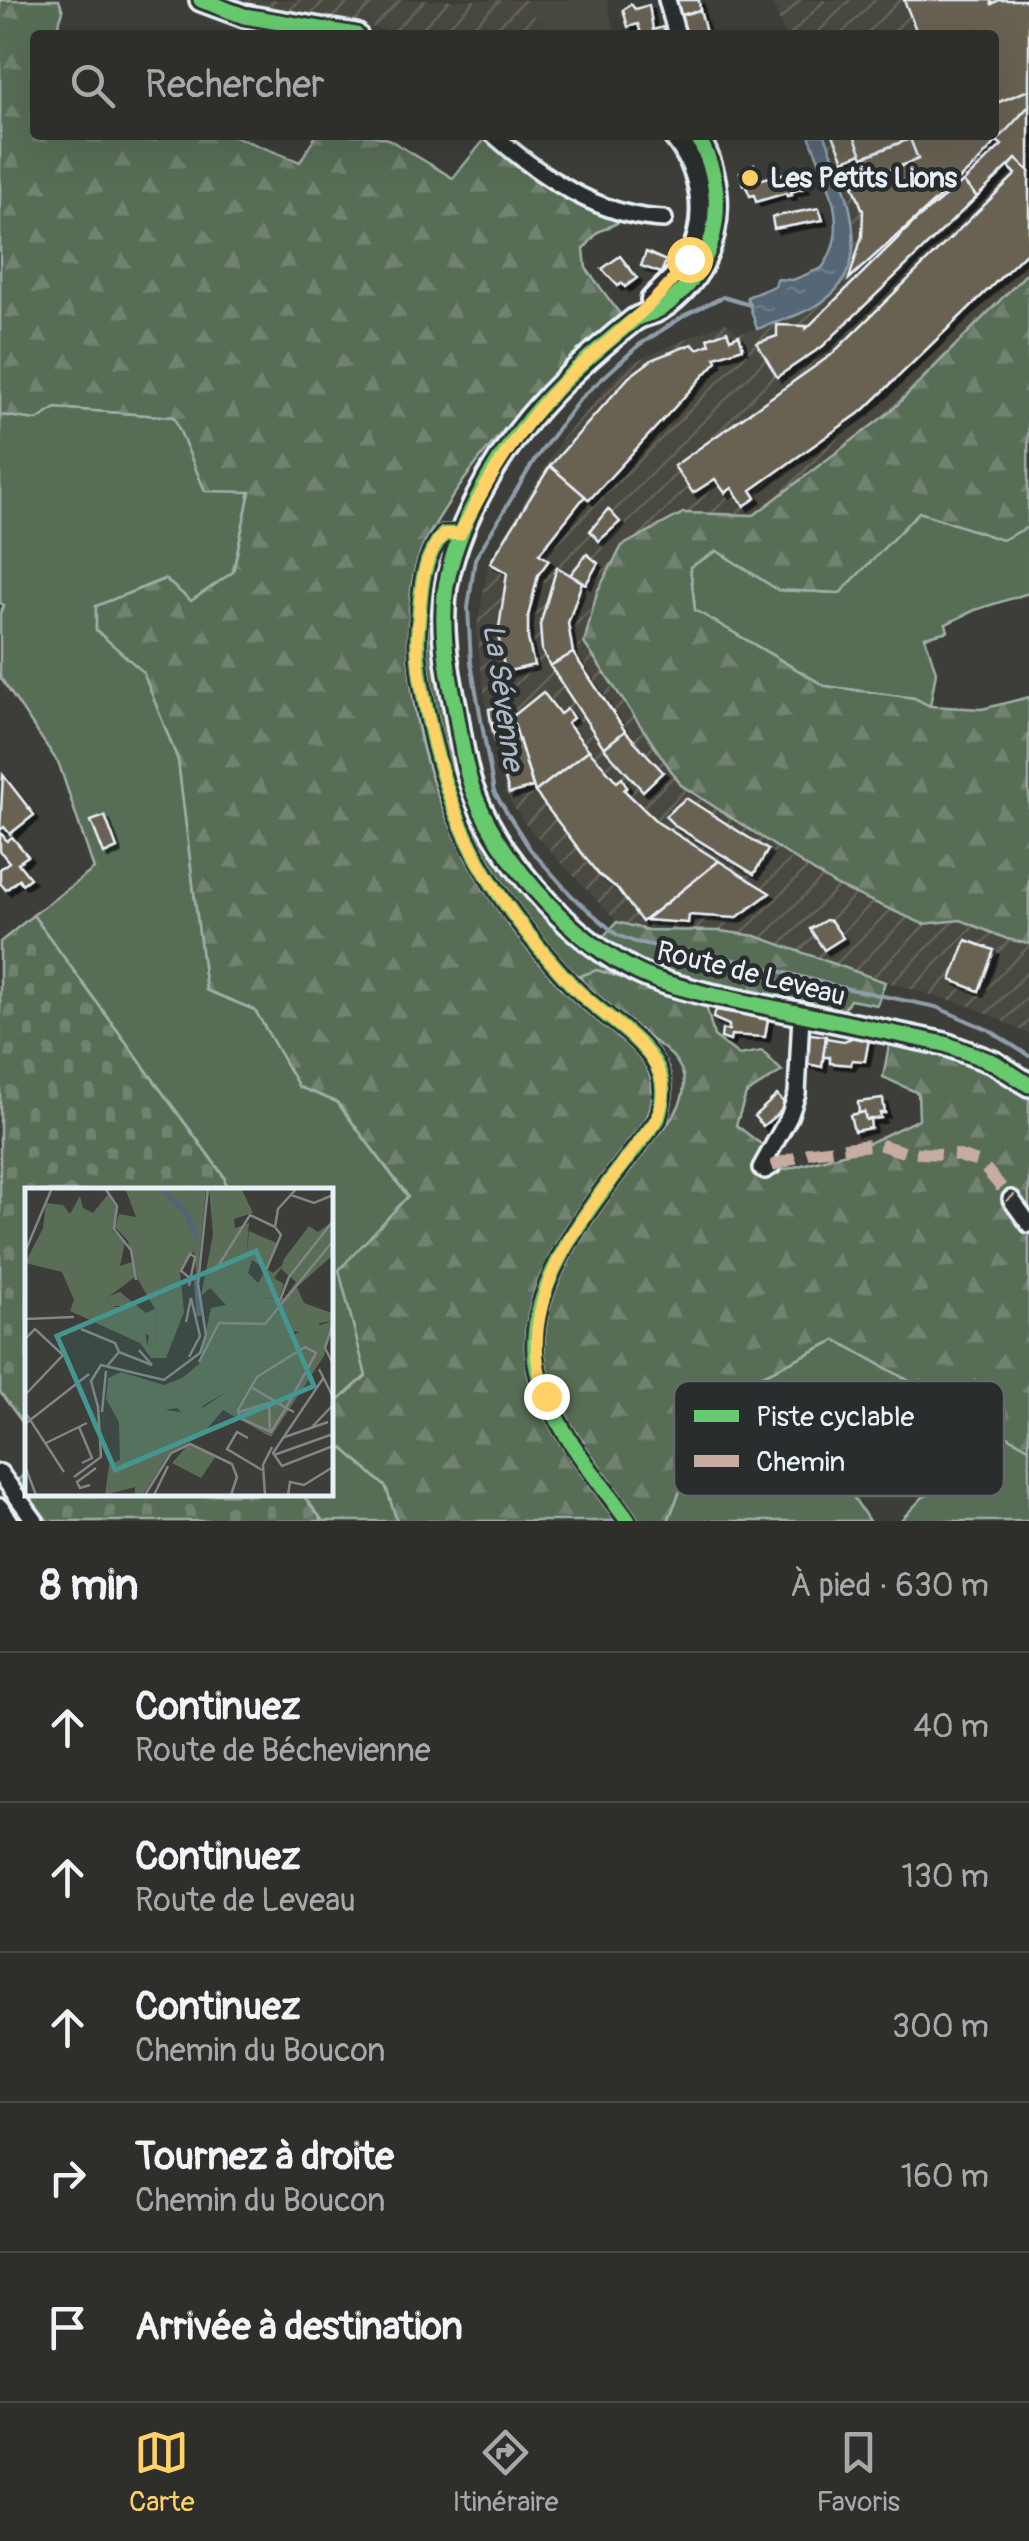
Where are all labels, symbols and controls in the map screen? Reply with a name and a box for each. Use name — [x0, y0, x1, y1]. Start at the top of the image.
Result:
search box — [30, 30, 999, 140]
icon: search — [65, 58, 120, 113]
text: Rechercher — [145, 61, 325, 109]
place label: Les Petits Lions — [770, 161, 957, 196]
marker: Les Petits Lions — [739, 167, 761, 189]
route start — [667, 237, 713, 283]
water label: La Sévenne — [474, 622, 532, 776]
street label: Route de Leveau — [653, 934, 849, 1014]
inset map — [25, 1188, 332, 1496]
route end — [524, 1374, 570, 1420]
legend — [674, 1381, 1004, 1496]
text: Piste cyclable — [756, 1400, 915, 1435]
text: Chemin — [756, 1445, 845, 1480]
text: 8 min — [40, 1560, 138, 1612]
text: À pied · 630 m — [790, 1566, 989, 1606]
text: Continuez — [135, 1683, 300, 1731]
icon: ahead — [40, 1700, 95, 1755]
text: 40 m — [913, 1707, 989, 1747]
text: Route de Béchevienne — [135, 1731, 431, 1771]
text: Continuez — [135, 1833, 300, 1881]
icon: ahead — [40, 1850, 95, 1905]
text: 130 m — [901, 1857, 989, 1897]
text: Route de Leveau — [135, 1881, 355, 1921]
text: Continuez — [135, 1983, 300, 2031]
icon: ahead — [40, 2000, 95, 2055]
text: 300 m — [892, 2007, 989, 2047]
text: Chemin du Boucon — [135, 2031, 385, 2071]
text: Tournez à droite — [135, 2133, 394, 2181]
icon: right — [40, 2150, 95, 2205]
text: 160 m — [901, 2157, 989, 2197]
text: Chemin du Boucon — [135, 2181, 385, 2221]
icon: arrive — [40, 2300, 95, 2355]
text: Arrivée à destination — [135, 2303, 463, 2351]
tab: Carte — [129, 2425, 194, 2520]
tab: Itinéraire — [453, 2425, 558, 2520]
tab: Favoris — [817, 2425, 900, 2520]

